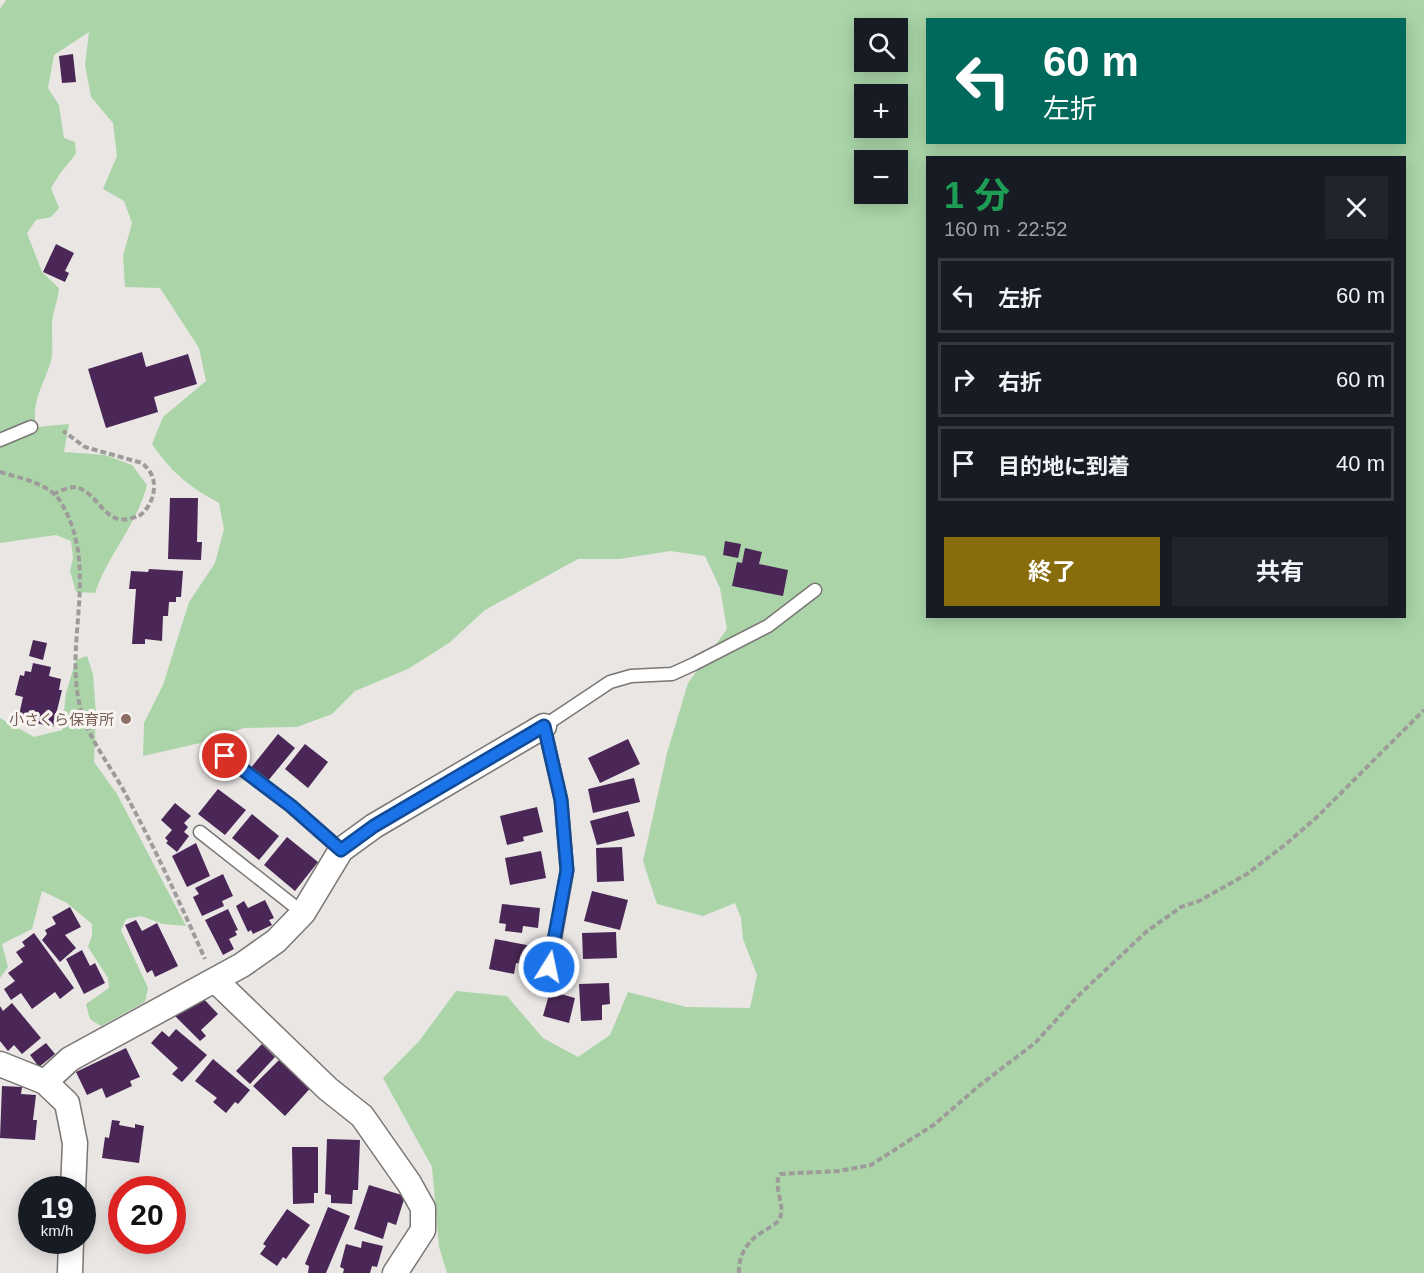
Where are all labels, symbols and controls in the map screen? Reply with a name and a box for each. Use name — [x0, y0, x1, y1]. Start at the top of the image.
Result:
map controls — [854, 18, 908, 204]
button: search — [854, 18, 908, 72]
text: 60 m — [1043, 38, 1139, 85]
icon: left — [944, 42, 1022, 120]
button: + — [854, 84, 908, 138]
text: 左折 — [1043, 94, 1097, 124]
button: − — [854, 150, 908, 204]
text: 1 分 — [944, 175, 1010, 216]
button: close — [1325, 176, 1388, 239]
text: 160 m · 22:52 — [944, 218, 1067, 240]
icon: left — [947, 279, 980, 312]
text: 60 m — [1336, 283, 1385, 308]
text: 左折 — [998, 286, 1042, 311]
icon: right — [947, 363, 980, 396]
text: 60 m — [1336, 367, 1385, 392]
text: 右折 — [998, 370, 1042, 395]
icon: arrive — [947, 447, 980, 480]
text: 40 m — [1336, 451, 1385, 476]
text: 目的地に到着 — [998, 454, 1130, 479]
button: 終了 — [944, 537, 1160, 606]
button: 共有 — [1172, 537, 1388, 606]
place label: 小さくら保育所 — [9, 711, 114, 728]
marker: 小さくら保育所 — [119, 712, 133, 726]
pin — [199, 730, 250, 781]
icon: arrive — [208, 739, 241, 772]
position arrow — [517, 935, 581, 999]
speed limit sign: 20 — [108, 1176, 186, 1254]
text: 19 — [40, 1191, 74, 1224]
text: km/h — [41, 1222, 73, 1239]

